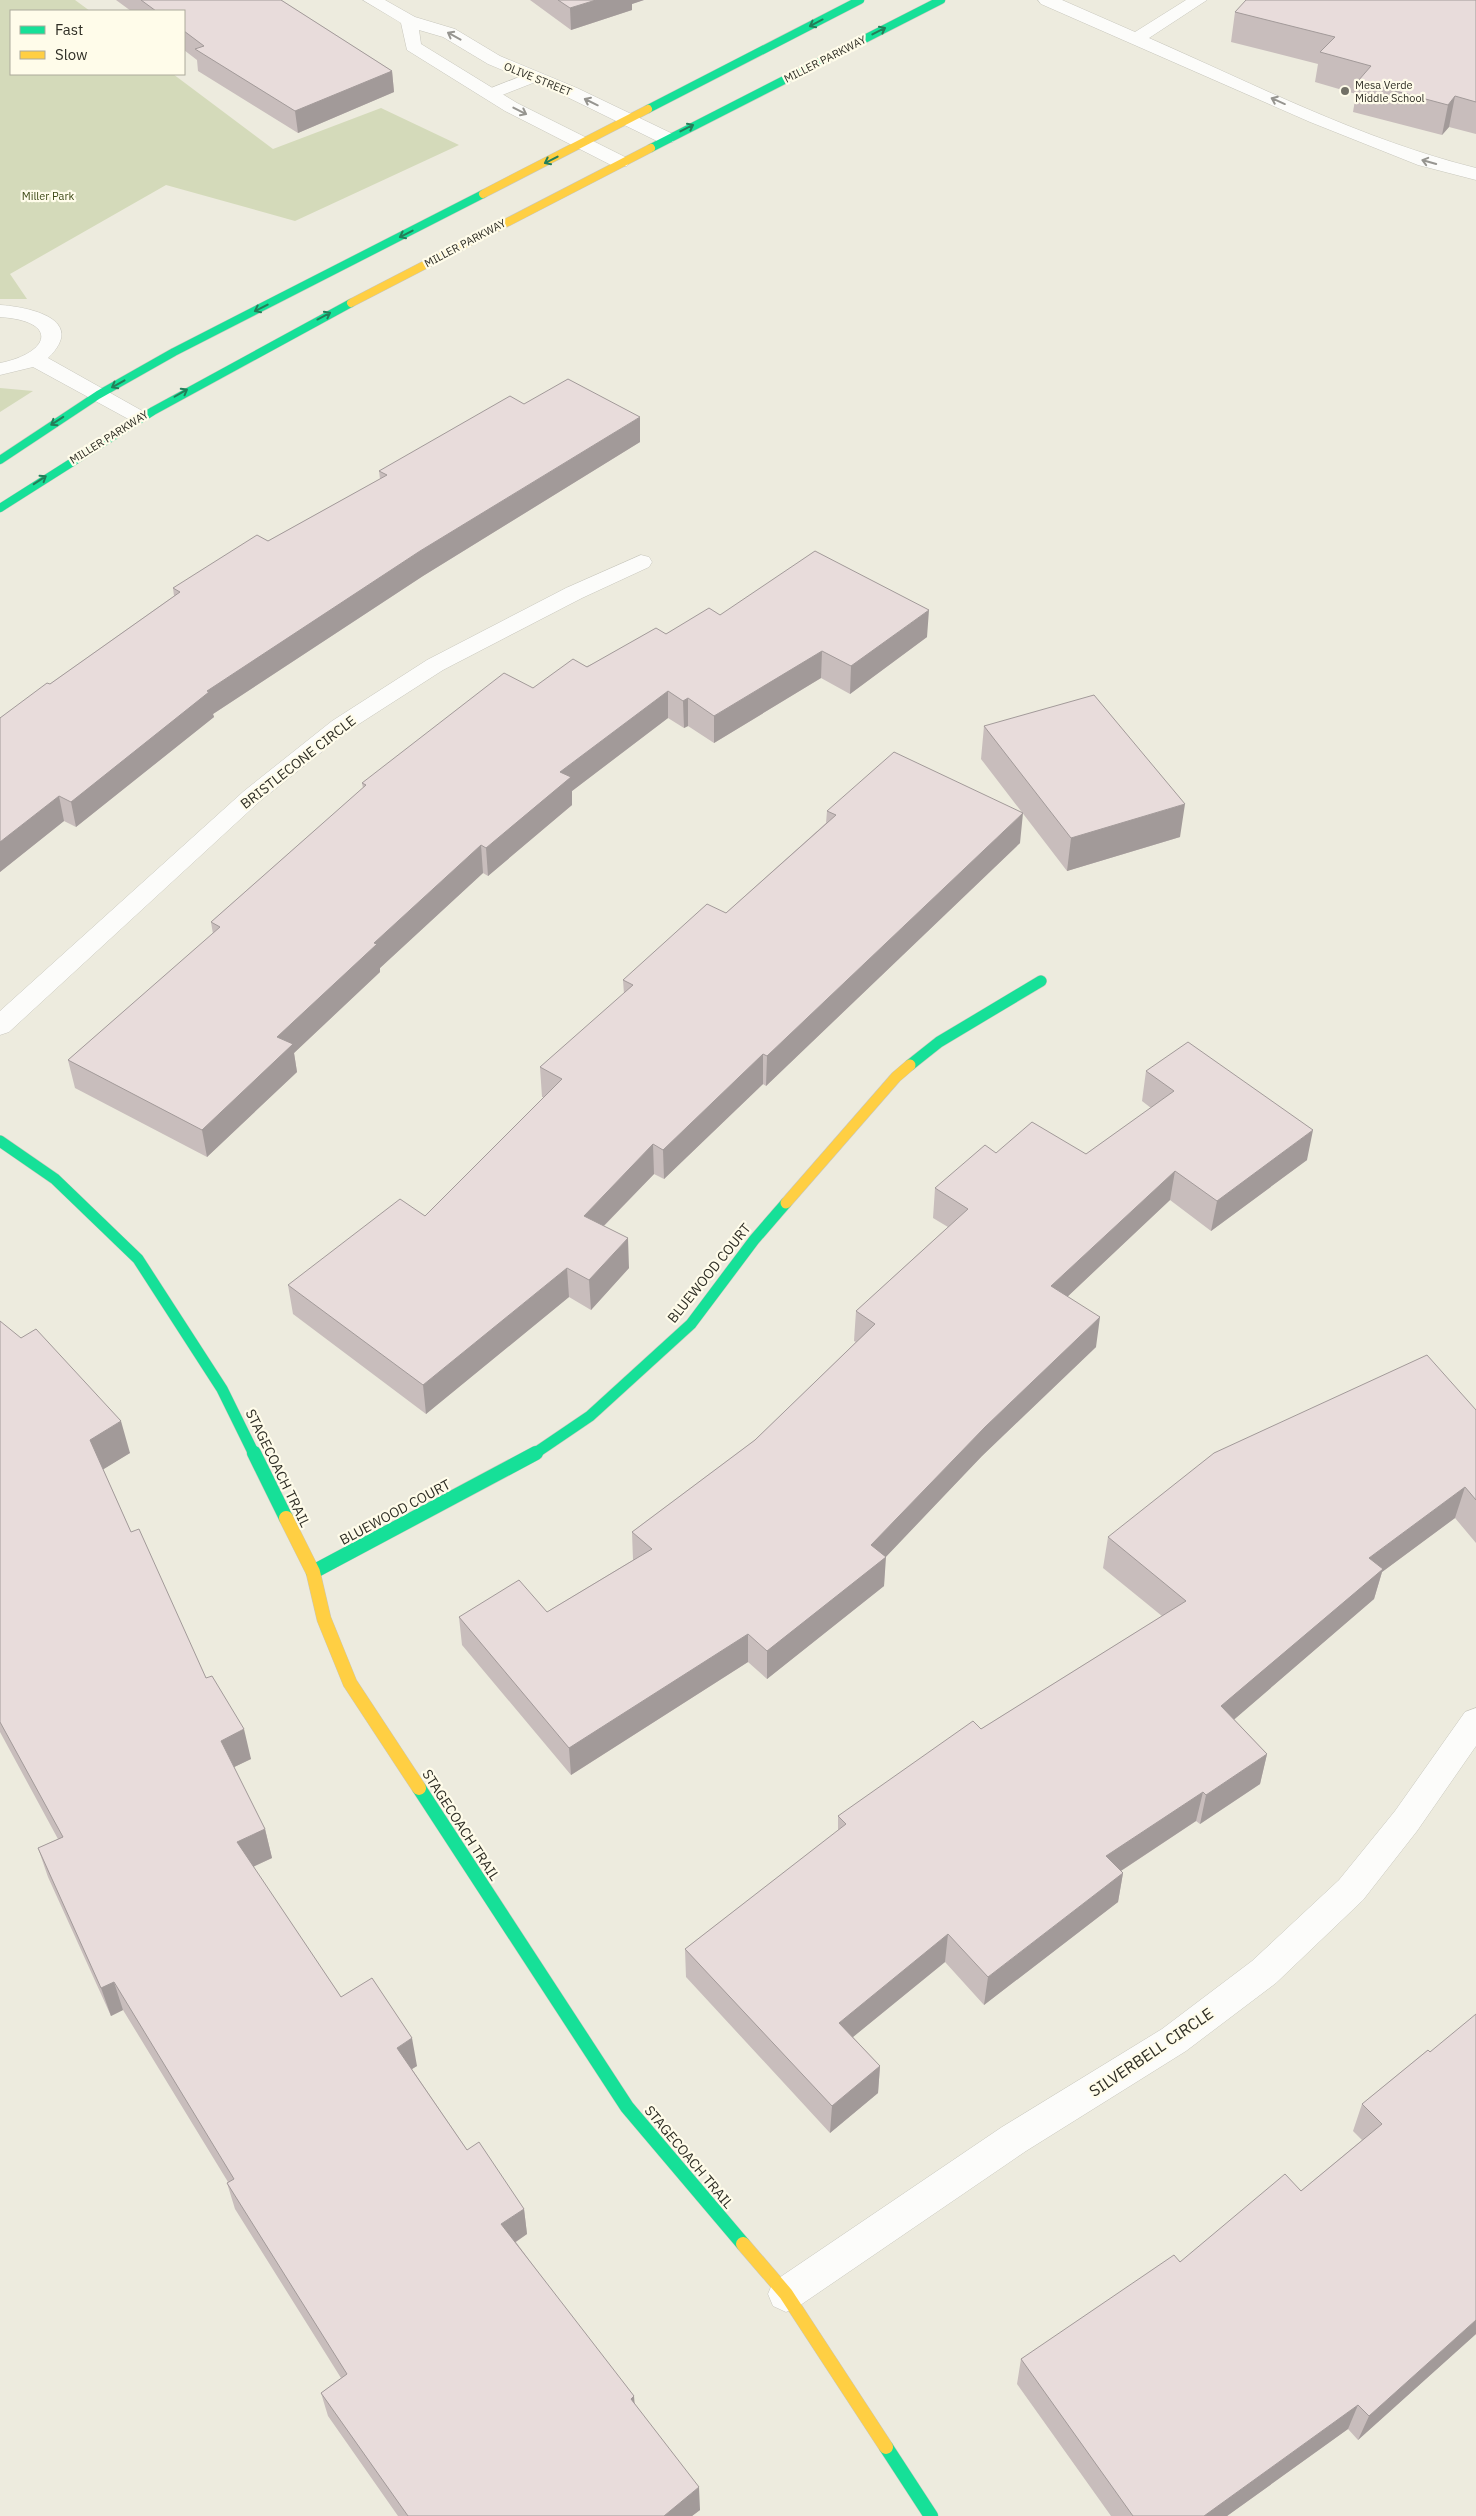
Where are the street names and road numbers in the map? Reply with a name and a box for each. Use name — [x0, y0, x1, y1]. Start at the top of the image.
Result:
street label: MILLER PARKWAY — [782, 32, 869, 86]
street label: OLIVE STREET — [502, 59, 575, 99]
street label: MILLER PARKWAY — [422, 215, 509, 270]
street label: MILLER PARKWAY — [67, 407, 151, 467]
street label: BRISTLECONE CIRCLE — [237, 711, 359, 813]
street label: BLUEWOOD COURT — [663, 1220, 755, 1326]
street label: STAGECOACH TRAIL — [242, 1406, 314, 1530]
street label: BLUEWOOD COURT — [336, 1475, 454, 1549]
street label: STAGECOACH TRAIL — [418, 1766, 504, 1884]
street label: SILVERBELL CIRCLE — [1085, 2003, 1217, 2101]
street label: STAGECOACH TRAIL — [641, 2102, 737, 2212]

